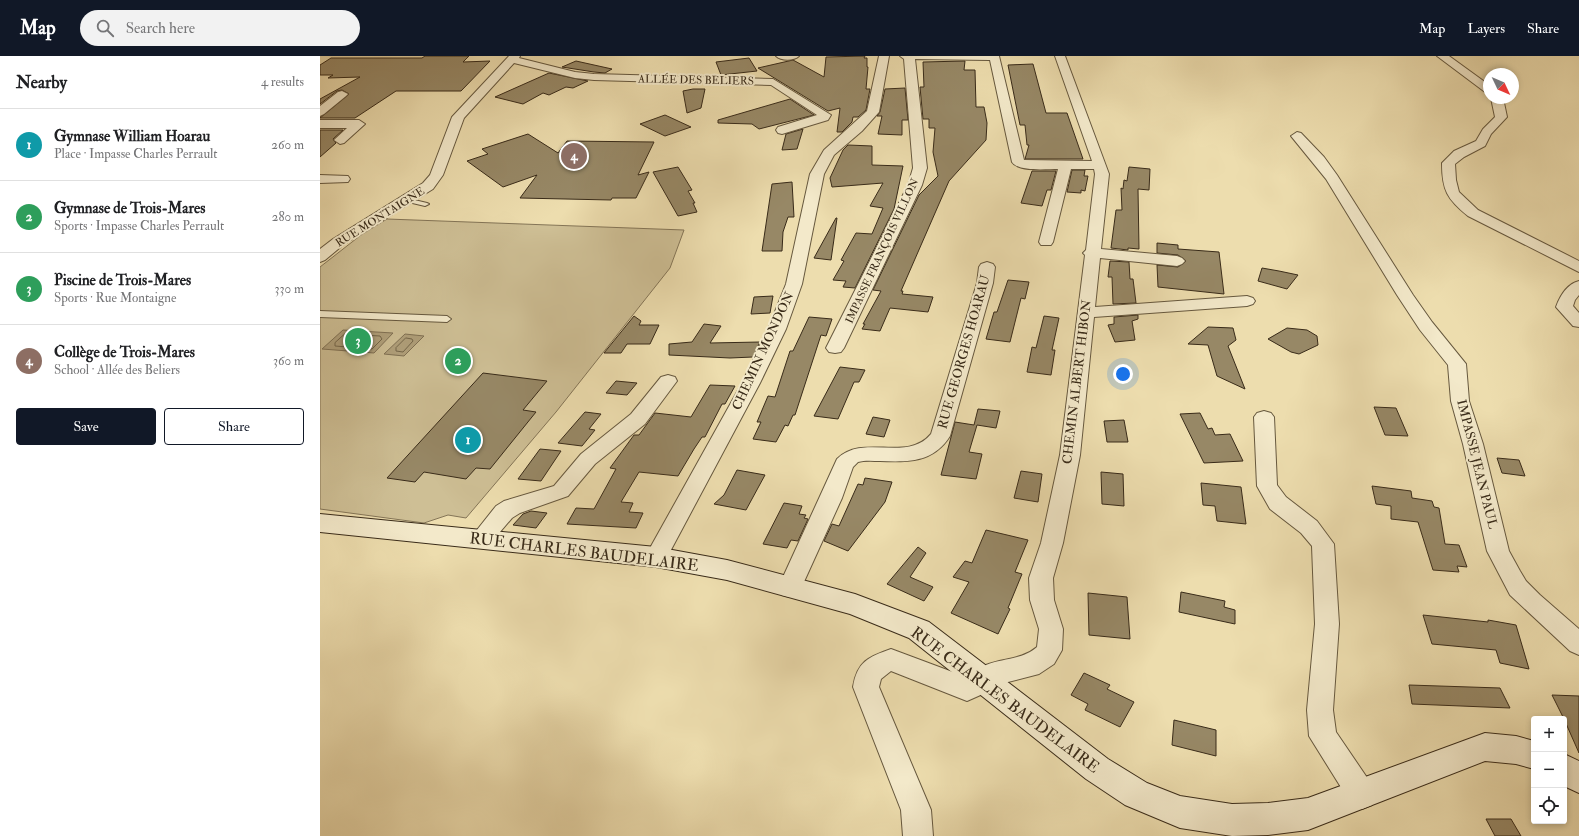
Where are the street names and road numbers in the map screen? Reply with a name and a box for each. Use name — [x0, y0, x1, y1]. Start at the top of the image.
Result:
street label: ALLÉE DES BELIERS — [637, 71, 754, 88]
street label: IMPASSE FRANÇOIS VILLON — [843, 176, 921, 326]
street label: RUE MONTAIGNE — [333, 184, 427, 250]
street label: RUE GEORGES HOARAU — [934, 273, 994, 431]
street label: CHEMIN MONDON — [729, 289, 798, 413]
street label: CHEMIN ALBERT HIBON — [1059, 299, 1095, 465]
street label: IMPASSE JEAN PAUL — [1453, 398, 1501, 531]
street label: RUE CHARLES BAUDELAIRE — [468, 528, 700, 576]
street label: RUE CHARLES BAUDELAIRE — [907, 623, 1103, 777]

